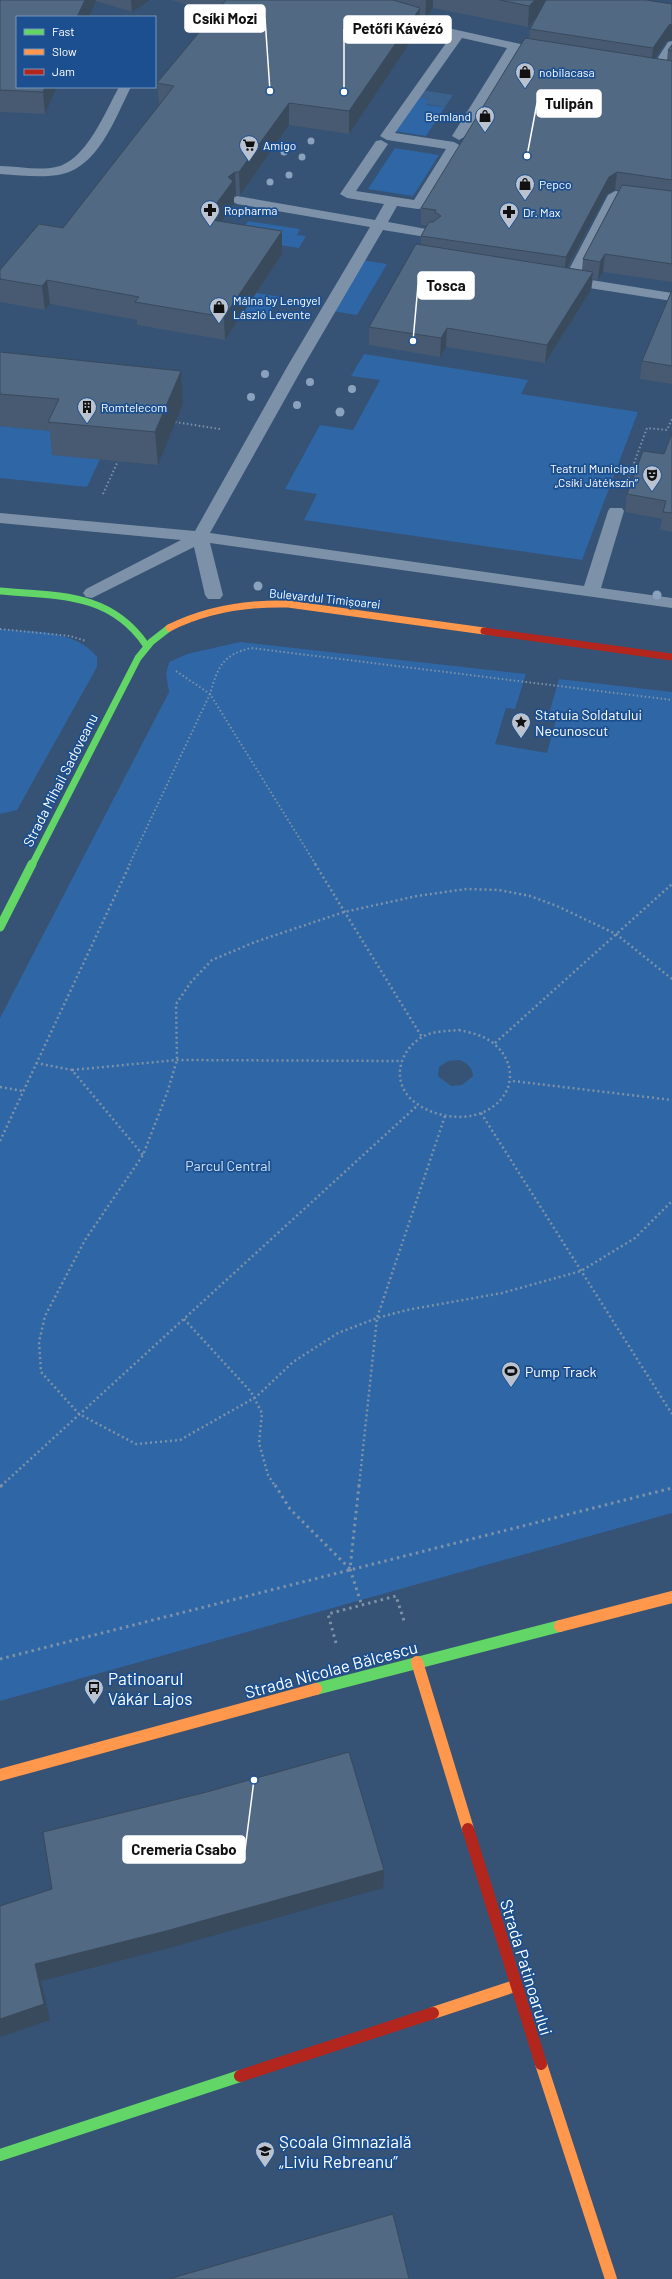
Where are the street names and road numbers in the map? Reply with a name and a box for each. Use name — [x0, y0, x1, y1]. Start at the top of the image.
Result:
street label: Bulevardul Timișoarei — [269, 585, 381, 611]
street label: Strada Mihail Sadoveanu — [19, 711, 101, 849]
street label: Strada Nicolae Bălcescu — [242, 1636, 420, 1702]
street label: Strada Patinoarului — [497, 1897, 557, 2037]

